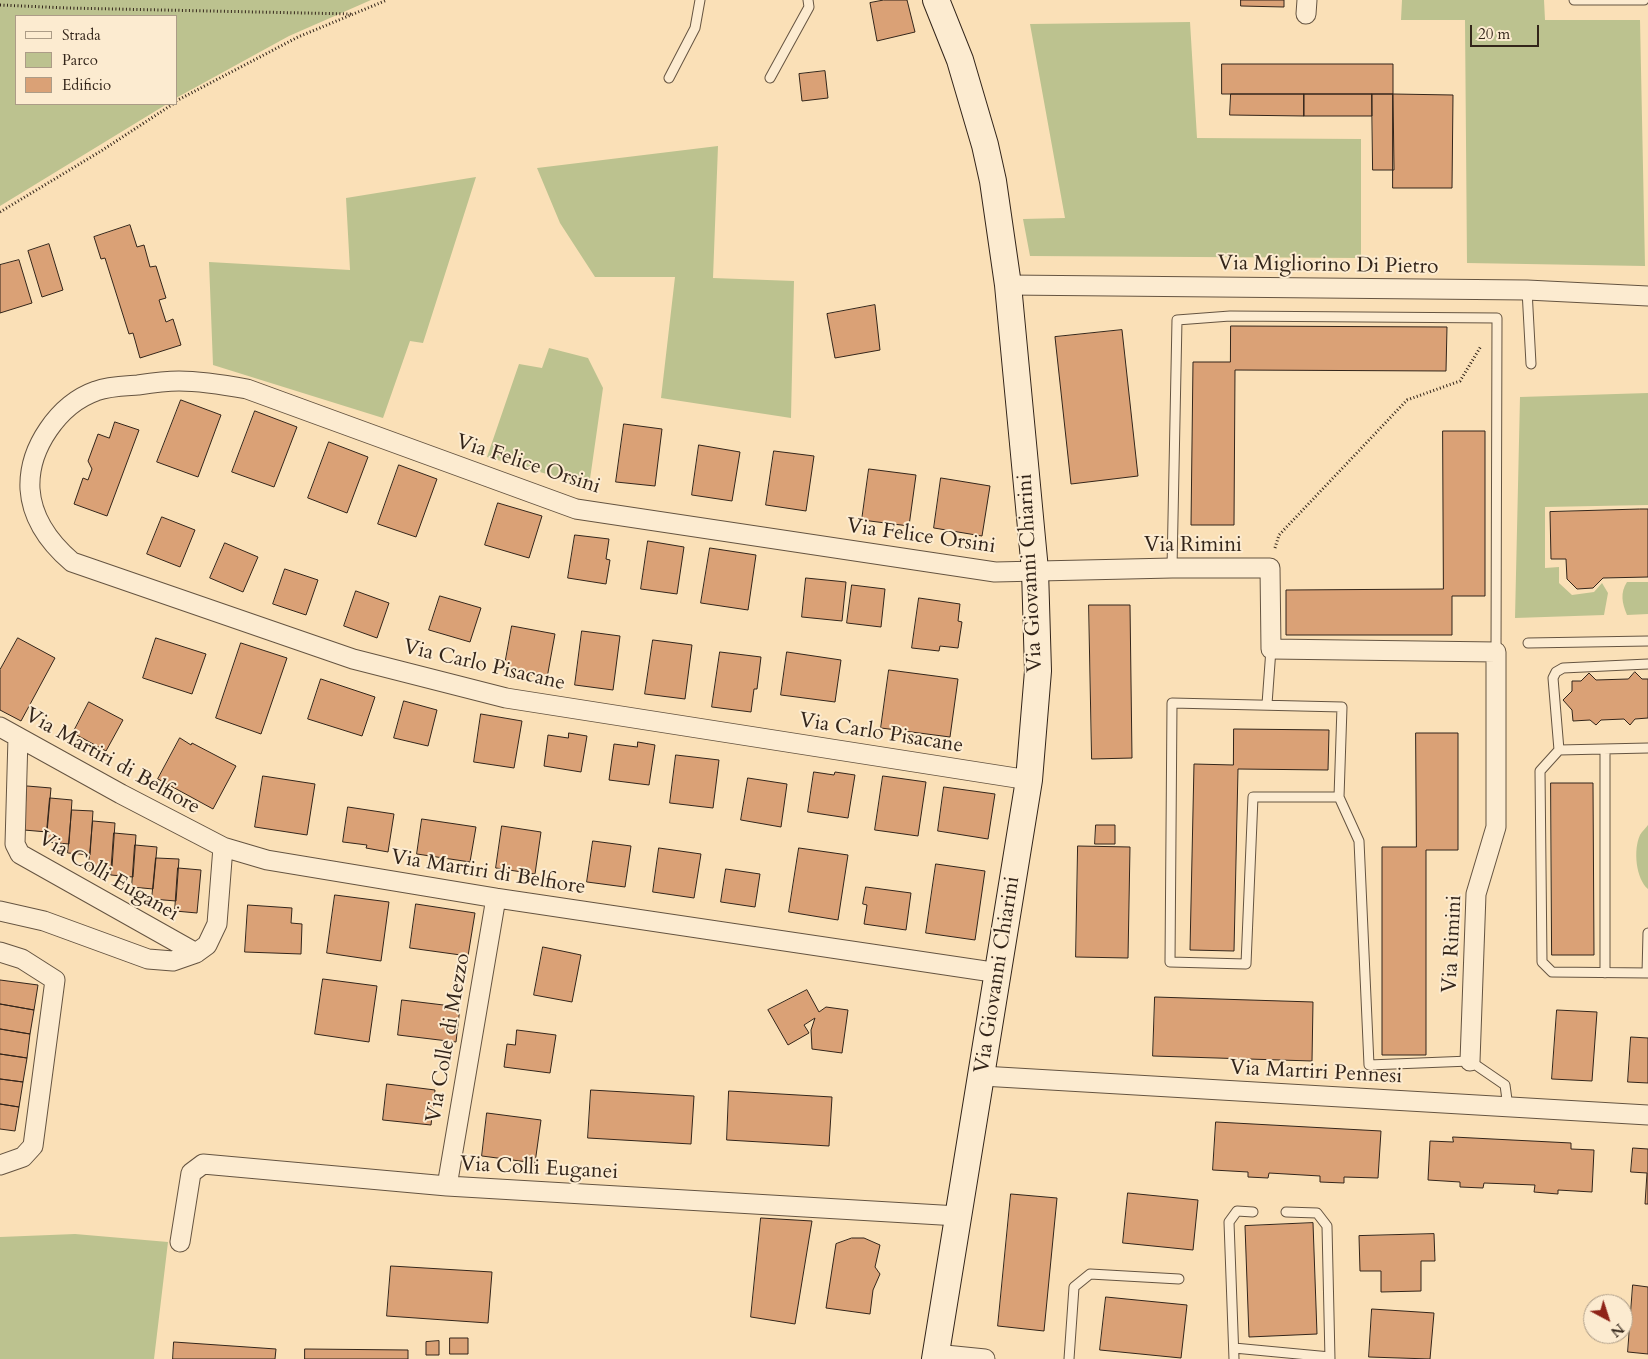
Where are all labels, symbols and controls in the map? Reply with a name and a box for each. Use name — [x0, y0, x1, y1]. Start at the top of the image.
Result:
legend — [15, 15, 178, 105]
scale bar — [1473, 15, 1542, 47]
text: 20 m — [1478, 24, 1510, 44]
text: Strada — [62, 25, 101, 45]
text: Parco — [62, 50, 98, 70]
text: Edificio — [62, 75, 111, 95]
street label: Via Migliorino Di Pietro — [1217, 251, 1439, 281]
street label: Via Felice Orsini — [453, 430, 603, 500]
street label: Via Giovanni Chiarini — [1013, 473, 1049, 673]
street label: Via Felice Orsini — [845, 514, 997, 560]
street label: Via Rimini — [1144, 533, 1242, 559]
street label: Via Carlo Pisacane — [400, 635, 568, 697]
street label: Via Martiri di Belfiore — [20, 703, 204, 821]
street label: Via Carlo Pisacane — [797, 709, 965, 759]
street label: Via Colli Euganei — [33, 826, 183, 928]
street label: Via Martiri di Belfiore — [389, 845, 587, 901]
street label: Via Giovanni Chiarini — [970, 875, 1026, 1075]
street label: Via Rimini — [1438, 894, 1468, 994]
street label: Via Colle di Mezzo — [422, 951, 476, 1125]
street label: Via Martiri Pennesi — [1229, 1056, 1403, 1090]
street label: Via Colli Euganei — [459, 1152, 619, 1186]
north arrow — [1583, 1294, 1633, 1344]
text: N — [1607, 1319, 1628, 1341]

